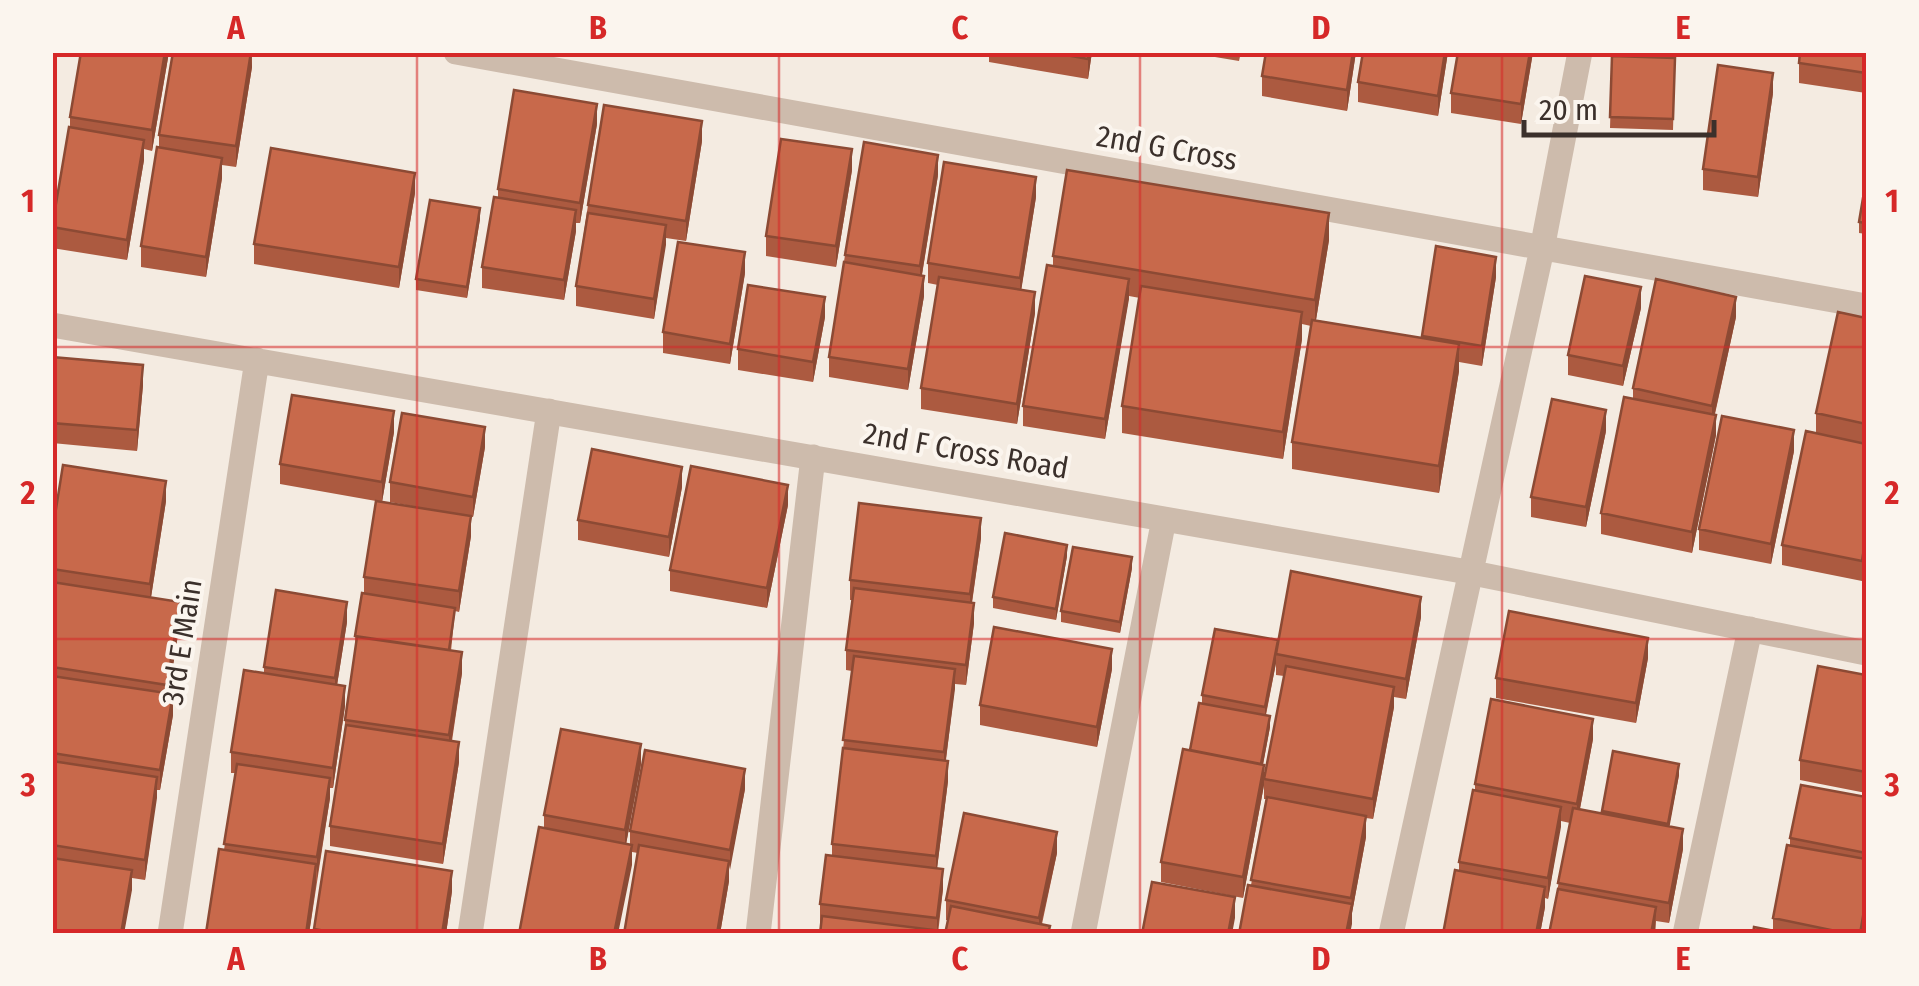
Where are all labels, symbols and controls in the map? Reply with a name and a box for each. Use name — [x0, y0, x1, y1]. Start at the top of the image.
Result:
text: A — [226, 9, 245, 47]
text: B — [589, 9, 607, 47]
text: C — [952, 9, 969, 47]
text: D — [1311, 9, 1331, 47]
text: E — [1675, 9, 1691, 47]
scale bar — [1524, 75, 1714, 137]
text: 20 m — [1539, 92, 1598, 128]
street label: 2nd G Cross — [1094, 118, 1240, 178]
text: 1 — [21, 182, 35, 220]
text: 1 — [1885, 182, 1899, 220]
street label: 2nd F Cross Road — [861, 415, 1071, 487]
text: 2 — [20, 474, 36, 512]
text: 2 — [1884, 474, 1900, 512]
street label: 3rd E Main — [154, 577, 210, 707]
text: 3 — [19, 766, 36, 804]
text: 3 — [1883, 766, 1900, 804]
text: A — [226, 940, 245, 978]
text: B — [589, 940, 607, 978]
text: C — [952, 940, 969, 978]
text: D — [1311, 940, 1331, 978]
text: E — [1675, 940, 1691, 978]

